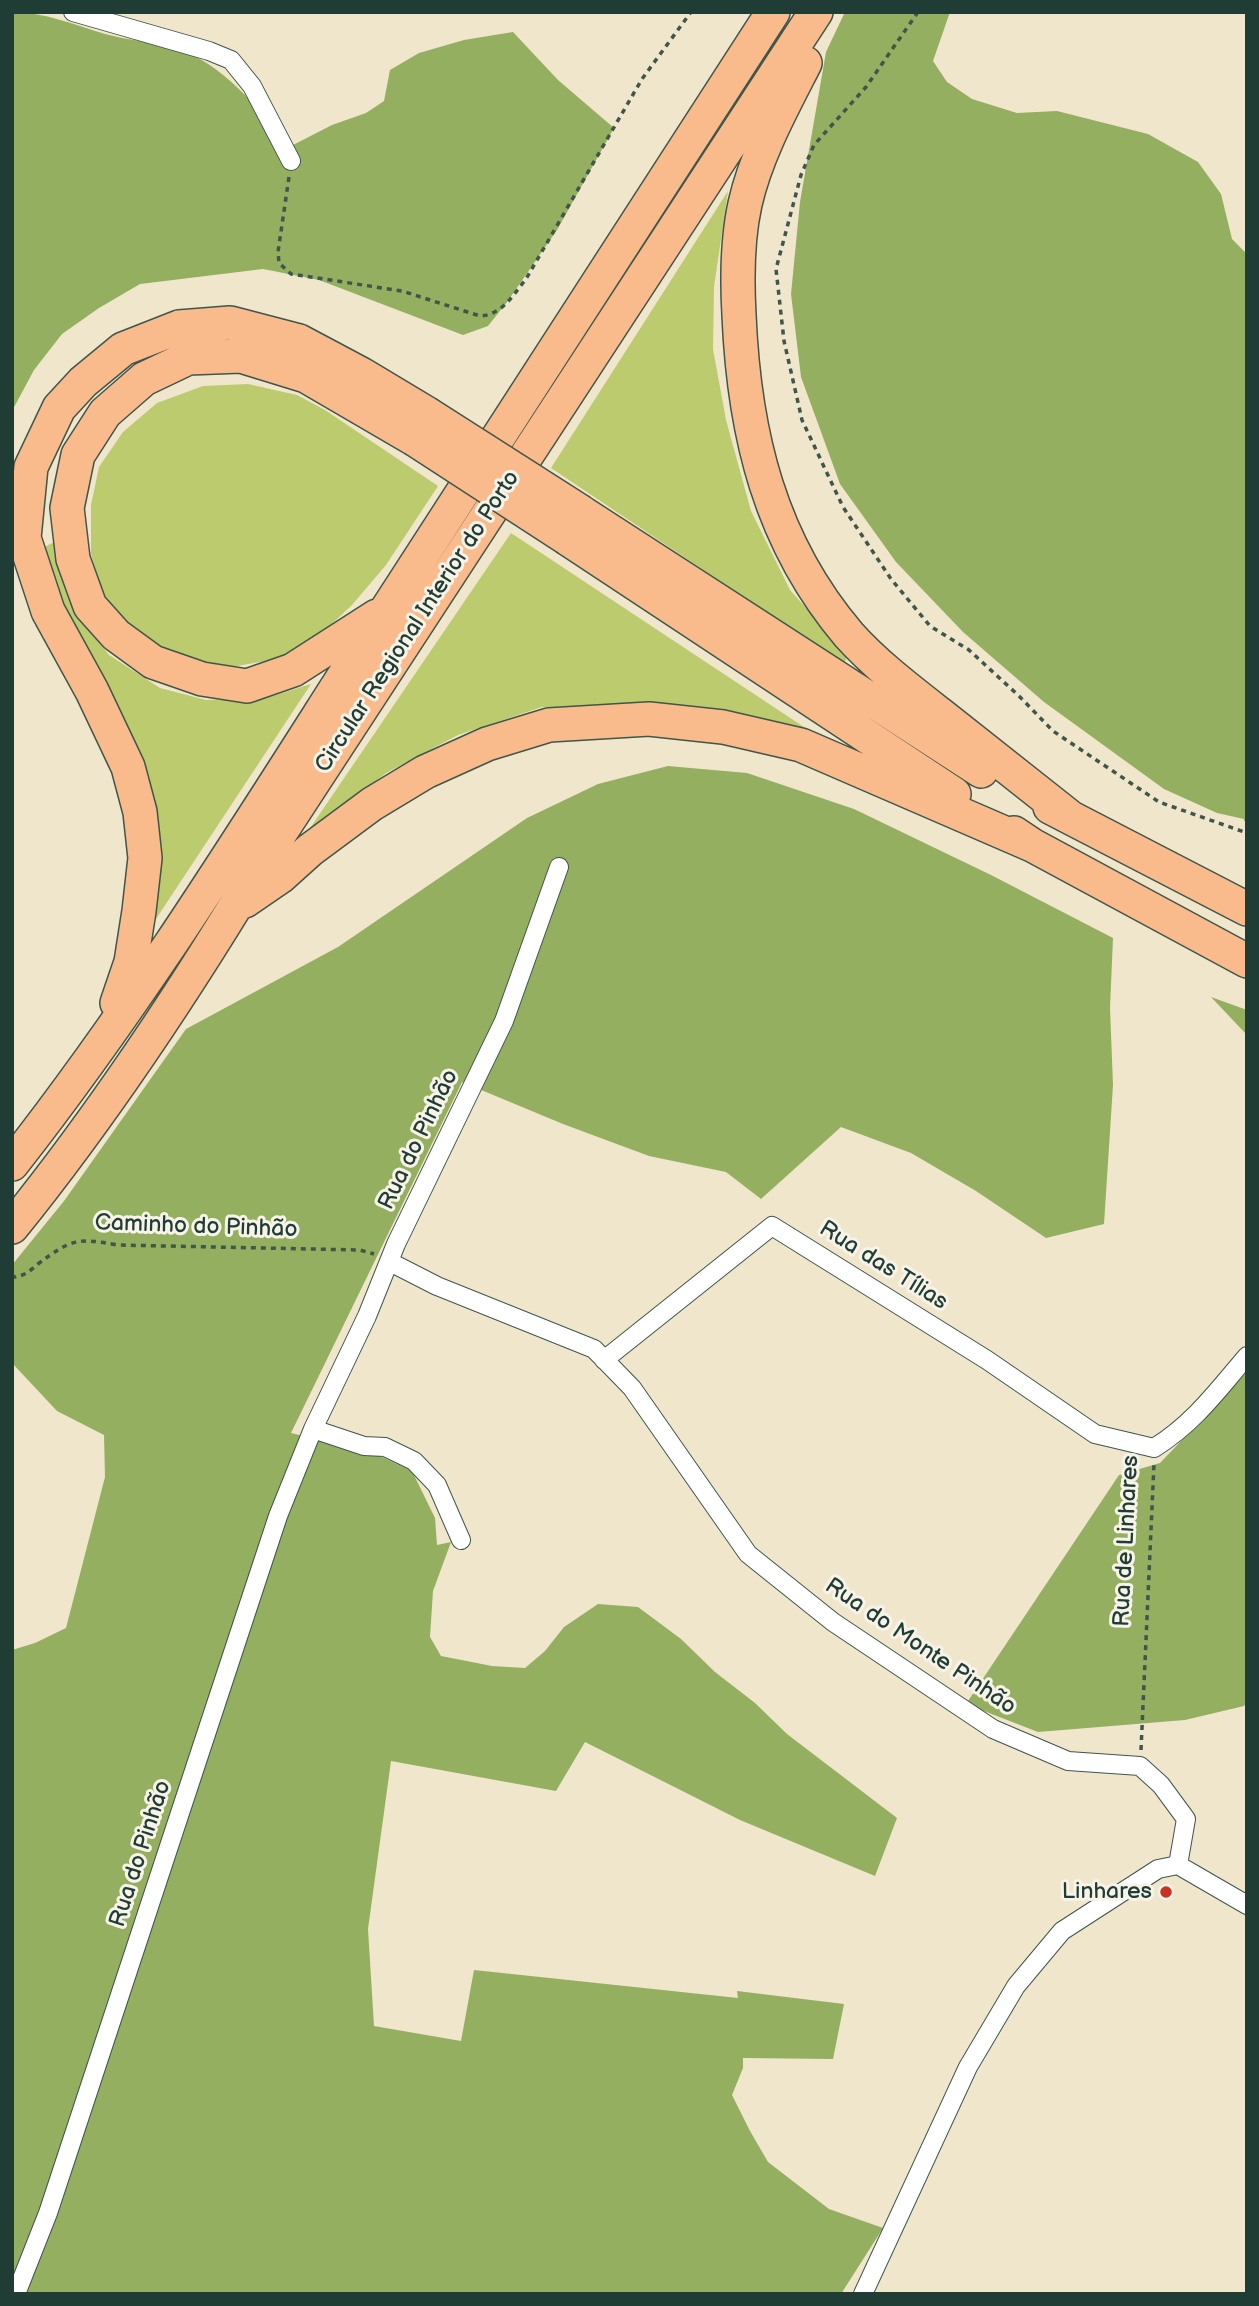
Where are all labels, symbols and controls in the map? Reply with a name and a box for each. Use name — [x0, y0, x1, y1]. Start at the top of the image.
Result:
street label: Circular Regional Interior do Porto — [310, 466, 526, 778]
street label: Rua do Pinhão — [373, 1065, 465, 1215]
street label: Caminho do Pinhão — [94, 1210, 298, 1244]
street label: Rua das Tílias — [814, 1216, 952, 1316]
street label: Rua de Linhares — [1109, 1455, 1145, 1627]
street label: Rua do Monte Pinhão — [819, 1573, 1021, 1721]
street label: Rua do Pinhão — [104, 1777, 178, 1931]
place label: Linhares — [1062, 1878, 1152, 1906]
marker: Linhares — [1158, 1884, 1174, 1900]

